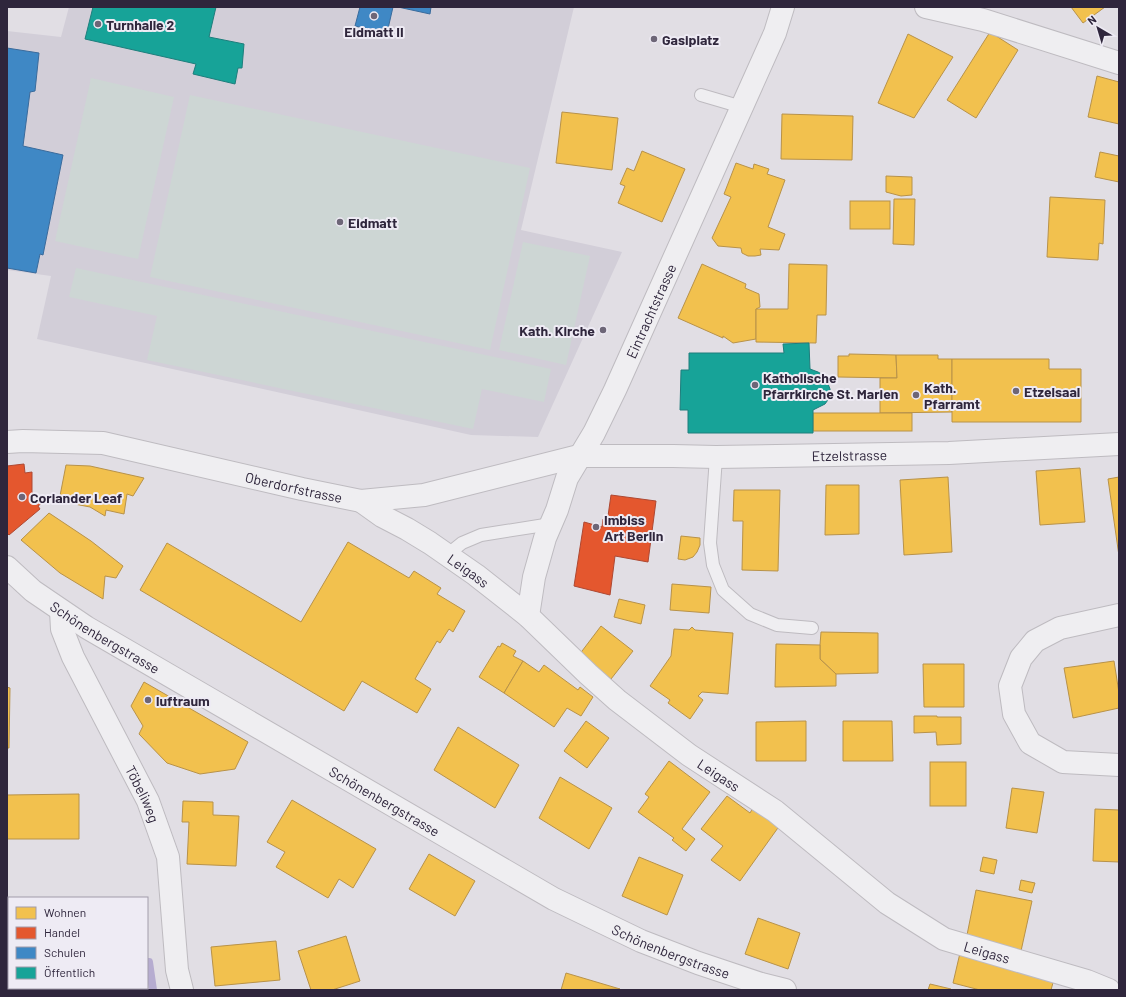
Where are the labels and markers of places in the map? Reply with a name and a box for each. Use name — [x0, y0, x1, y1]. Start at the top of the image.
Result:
marker: Eidmatt II — [369, 11, 379, 21]
place label: Turnhalle 2 — [106, 16, 174, 33]
marker: Turnhalle 2 — [93, 19, 103, 29]
place label: Eidmatt II — [344, 23, 404, 40]
place label: Gasiplatz — [662, 31, 719, 48]
marker: Gasiplatz — [649, 34, 659, 44]
place label: Eidmatt — [348, 214, 397, 231]
marker: Eidmatt — [335, 217, 345, 227]
place label: Kath. Kirche — [519, 322, 595, 339]
marker: Kath. Kirche — [598, 325, 608, 335]
place label: Katholische Pfarrkirche St. Marien — [763, 369, 898, 402]
place label: Kath. Pfarramt — [924, 379, 980, 412]
marker: Katholische Pfarrkirche St. Marien — [750, 380, 760, 390]
place label: Etzelsaal — [1024, 383, 1080, 400]
marker: Etzelsaal — [1011, 386, 1021, 396]
marker: Kath. Pfarramt — [911, 390, 921, 400]
place label: Coriander Leaf — [30, 489, 122, 506]
marker: Coriander Leaf — [17, 492, 27, 502]
place label: Imbiss Art Berlin — [604, 511, 663, 544]
marker: Imbiss Art Berlin — [591, 522, 601, 532]
place label: luftraum — [156, 692, 210, 709]
marker: luftraum — [143, 695, 153, 705]

